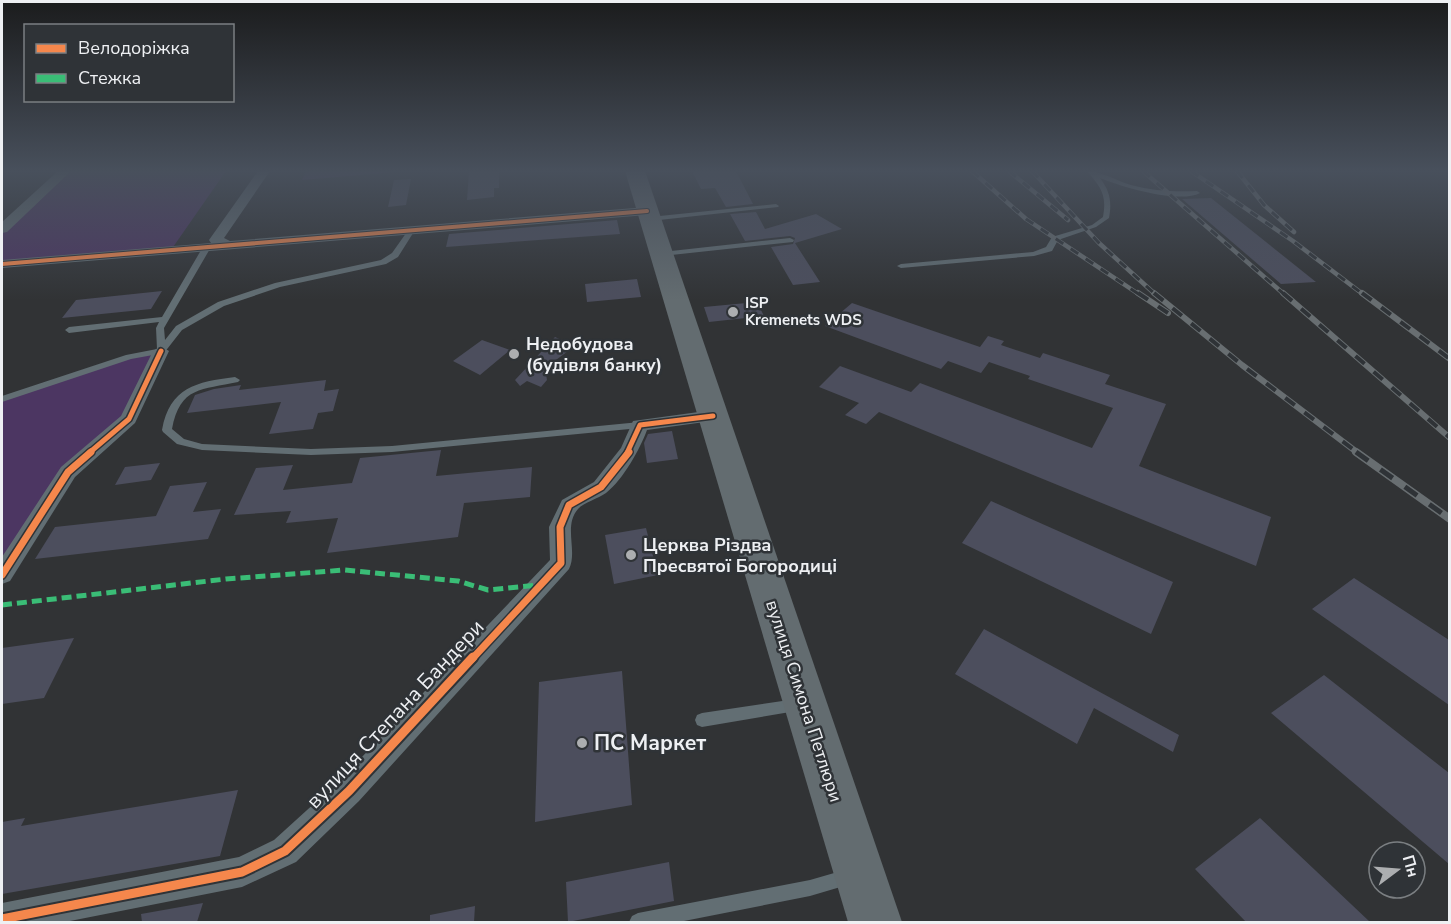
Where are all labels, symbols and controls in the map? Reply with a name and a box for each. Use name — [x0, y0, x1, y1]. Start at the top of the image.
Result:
legend — [24, 24, 234, 102]
text: Велодоріжка — [78, 36, 190, 60]
text: Стежка — [78, 66, 141, 90]
place label: ISP Kremenets WDS — [745, 293, 862, 330]
marker: ISP Kremenets WDS — [726, 305, 740, 319]
place label: Недобудова (будівля банку) — [526, 332, 662, 377]
marker: Недобудова (будівля банку) — [507, 347, 521, 361]
place label: Церква Різдва Пресвятої Богородиці — [643, 533, 837, 578]
marker: Церква Різдва Пресвятої Богородиці — [624, 548, 638, 562]
street label: вулиця Симона Петлюри — [760, 597, 848, 805]
street label: вулиця Степана Бандери — [300, 613, 490, 815]
place label: ПС Маркет — [594, 729, 706, 757]
marker: ПС Маркет — [575, 736, 589, 750]
north arrow — [1367, 840, 1427, 900]
text: Пн — [1397, 853, 1424, 880]

